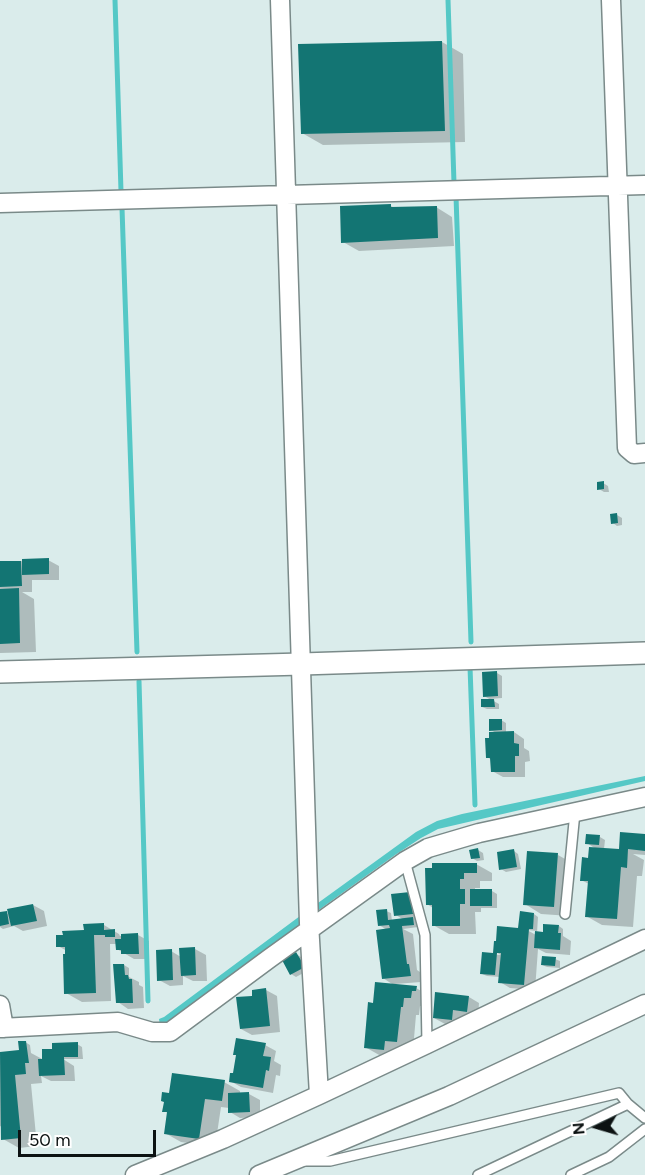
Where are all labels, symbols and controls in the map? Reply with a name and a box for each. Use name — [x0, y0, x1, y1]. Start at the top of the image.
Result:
north arrow — [567, 1097, 627, 1157]
scale bar — [21, 1118, 159, 1156]
text: N — [569, 1122, 589, 1136]
text: 50 m — [29, 1129, 71, 1151]

